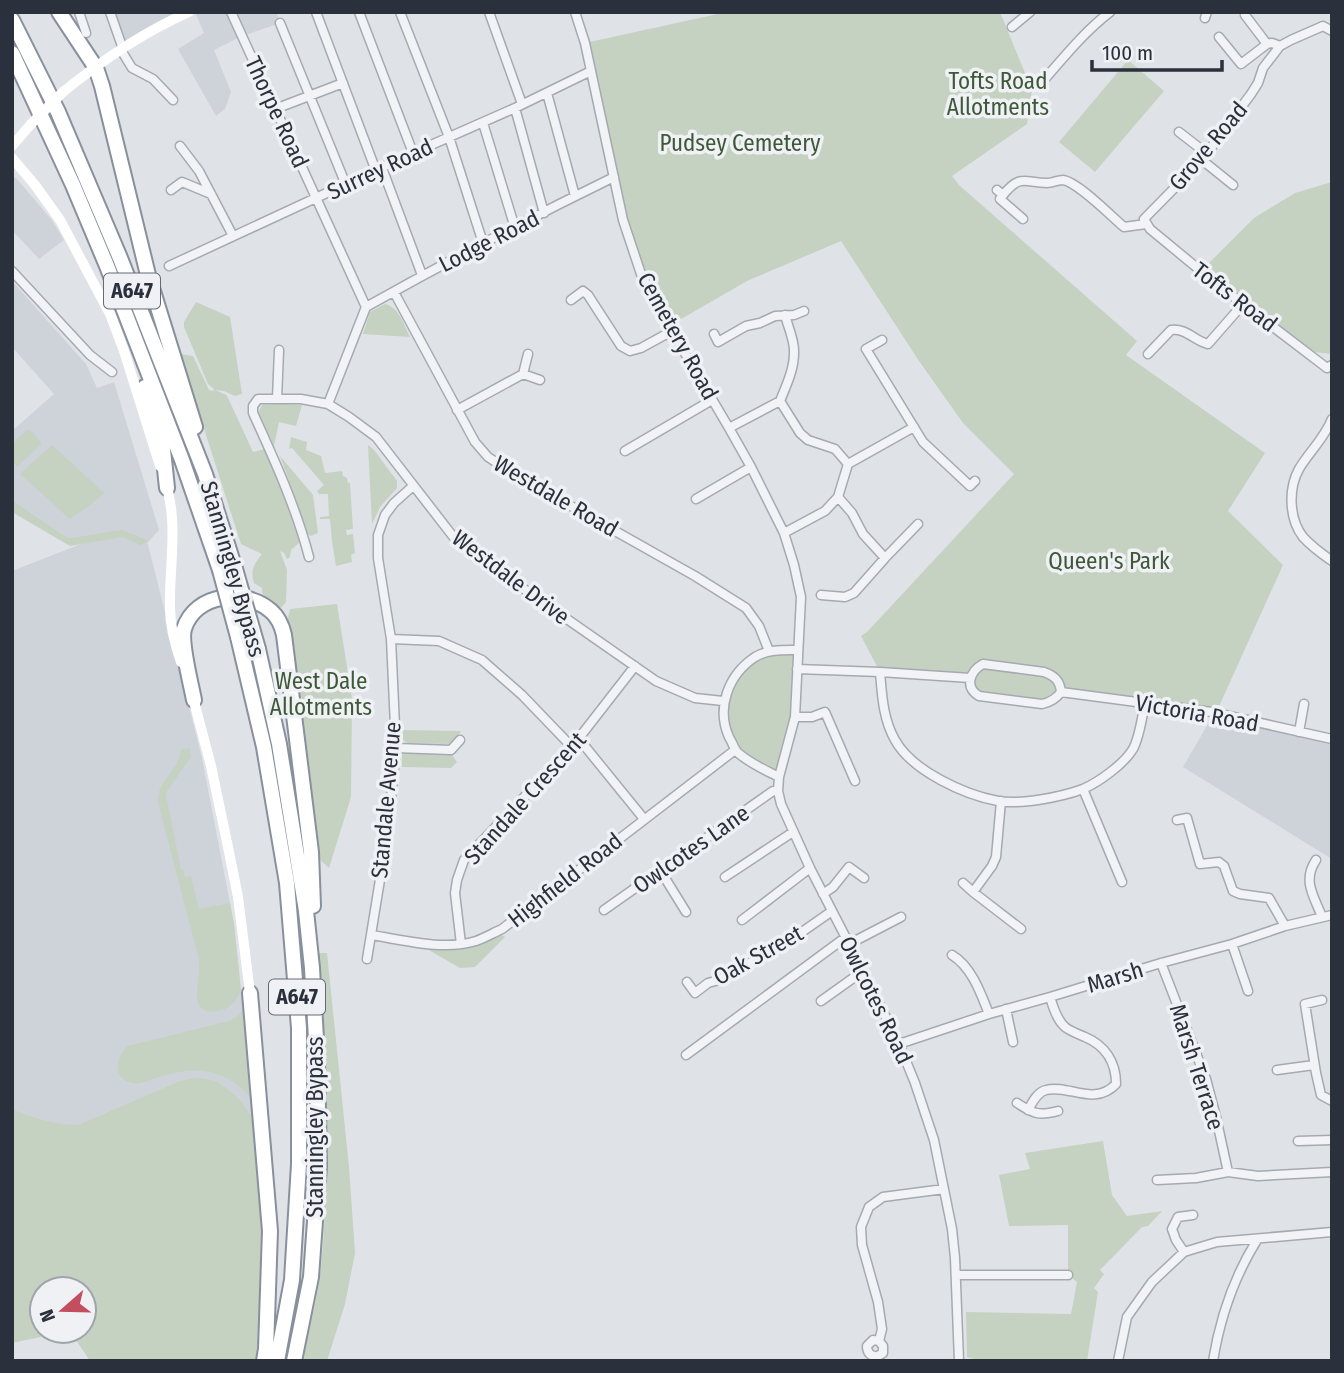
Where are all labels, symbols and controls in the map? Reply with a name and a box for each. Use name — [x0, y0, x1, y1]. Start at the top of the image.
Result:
scale bar — [1092, 28, 1222, 72]
text: 100 m — [1102, 40, 1153, 66]
street label: Thorpe Road — [239, 52, 315, 172]
park label: Tofts Road Allotments — [947, 67, 1049, 121]
street label: Grove Road — [1163, 96, 1253, 196]
park label: Pudsey Cemetery — [659, 129, 821, 157]
street label: Surrey Road — [323, 132, 437, 206]
street label: Lodge Road — [434, 204, 544, 278]
street label: Tofts Road — [1187, 256, 1283, 338]
street label: Cemetery Road — [631, 267, 725, 405]
road number: A647 — [104, 274, 160, 308]
street label: Westdale Road — [489, 449, 623, 543]
street label: Stanningley Bypass — [195, 478, 271, 660]
street label: Westdale Drive — [447, 524, 575, 630]
park label: Queen's Park — [1048, 547, 1170, 575]
park label: West Dale Allotments — [270, 667, 372, 721]
street label: Victoria Road — [1133, 688, 1261, 738]
street label: Standale Avenue — [365, 720, 407, 880]
street label: Standale Crescent — [458, 726, 592, 870]
street label: Owlcotes Lane — [627, 799, 755, 899]
street label: Highfield Road — [502, 827, 628, 933]
street label: Oak Street — [708, 919, 808, 991]
street label: Owlcotes Road — [833, 932, 919, 1068]
street label: Marsh — [1084, 955, 1146, 999]
road number: A647 — [269, 979, 325, 1014]
street label: Marsh Terrace — [1163, 1000, 1231, 1134]
street label: Stanningley Bypass — [301, 1036, 329, 1218]
north arrow — [28, 1275, 98, 1345]
text: N — [35, 1306, 60, 1325]

